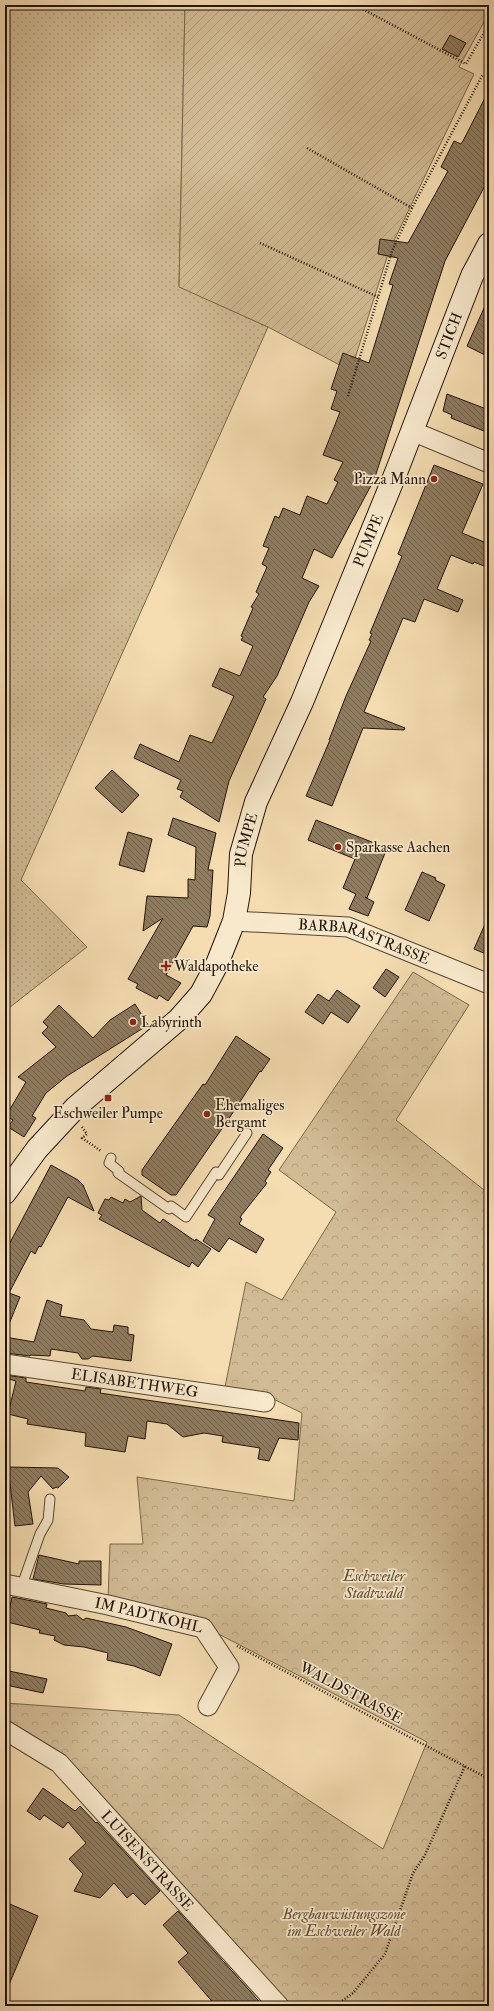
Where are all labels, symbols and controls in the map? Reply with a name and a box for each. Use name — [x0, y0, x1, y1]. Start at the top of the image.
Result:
street label: STICH — [431, 310, 467, 362]
place label: Pizza Mann — [353, 470, 426, 489]
marker: Pizza Mann — [429, 474, 439, 484]
street label: PUMPE — [349, 511, 388, 570]
street label: PUMPE — [231, 810, 262, 867]
place label: Sparkasse Aachen — [346, 838, 450, 858]
marker: Sparkasse Aachen — [333, 842, 343, 852]
street label: BARBARASTRASSE — [298, 915, 433, 969]
place label: Waldapotheke — [173, 957, 258, 977]
marker: Waldapotheke — [161, 961, 171, 971]
place label: Labyrinth — [141, 1013, 202, 1032]
marker: Labyrinth — [128, 1017, 138, 1027]
marker: Eschweiler Pumpe — [103, 1093, 113, 1103]
place label: Ehemaliges Bergamt — [215, 1096, 284, 1132]
place label: Eschweiler Pumpe — [53, 1104, 163, 1124]
marker: Ehemaliges Bergamt — [202, 1109, 212, 1119]
street label: ELISABETHWEG — [70, 1364, 200, 1402]
park label: Eschweiler Stadtwald — [342, 1567, 406, 1603]
street label: IM PADTKOHL — [93, 1593, 205, 1637]
street label: WALDSTRASSE — [295, 1657, 406, 1728]
street label: LUISENSTRASSE — [97, 1806, 198, 1915]
park label: Bergbauwüstungszone im Eschweiler Wald — [281, 1905, 407, 1941]

